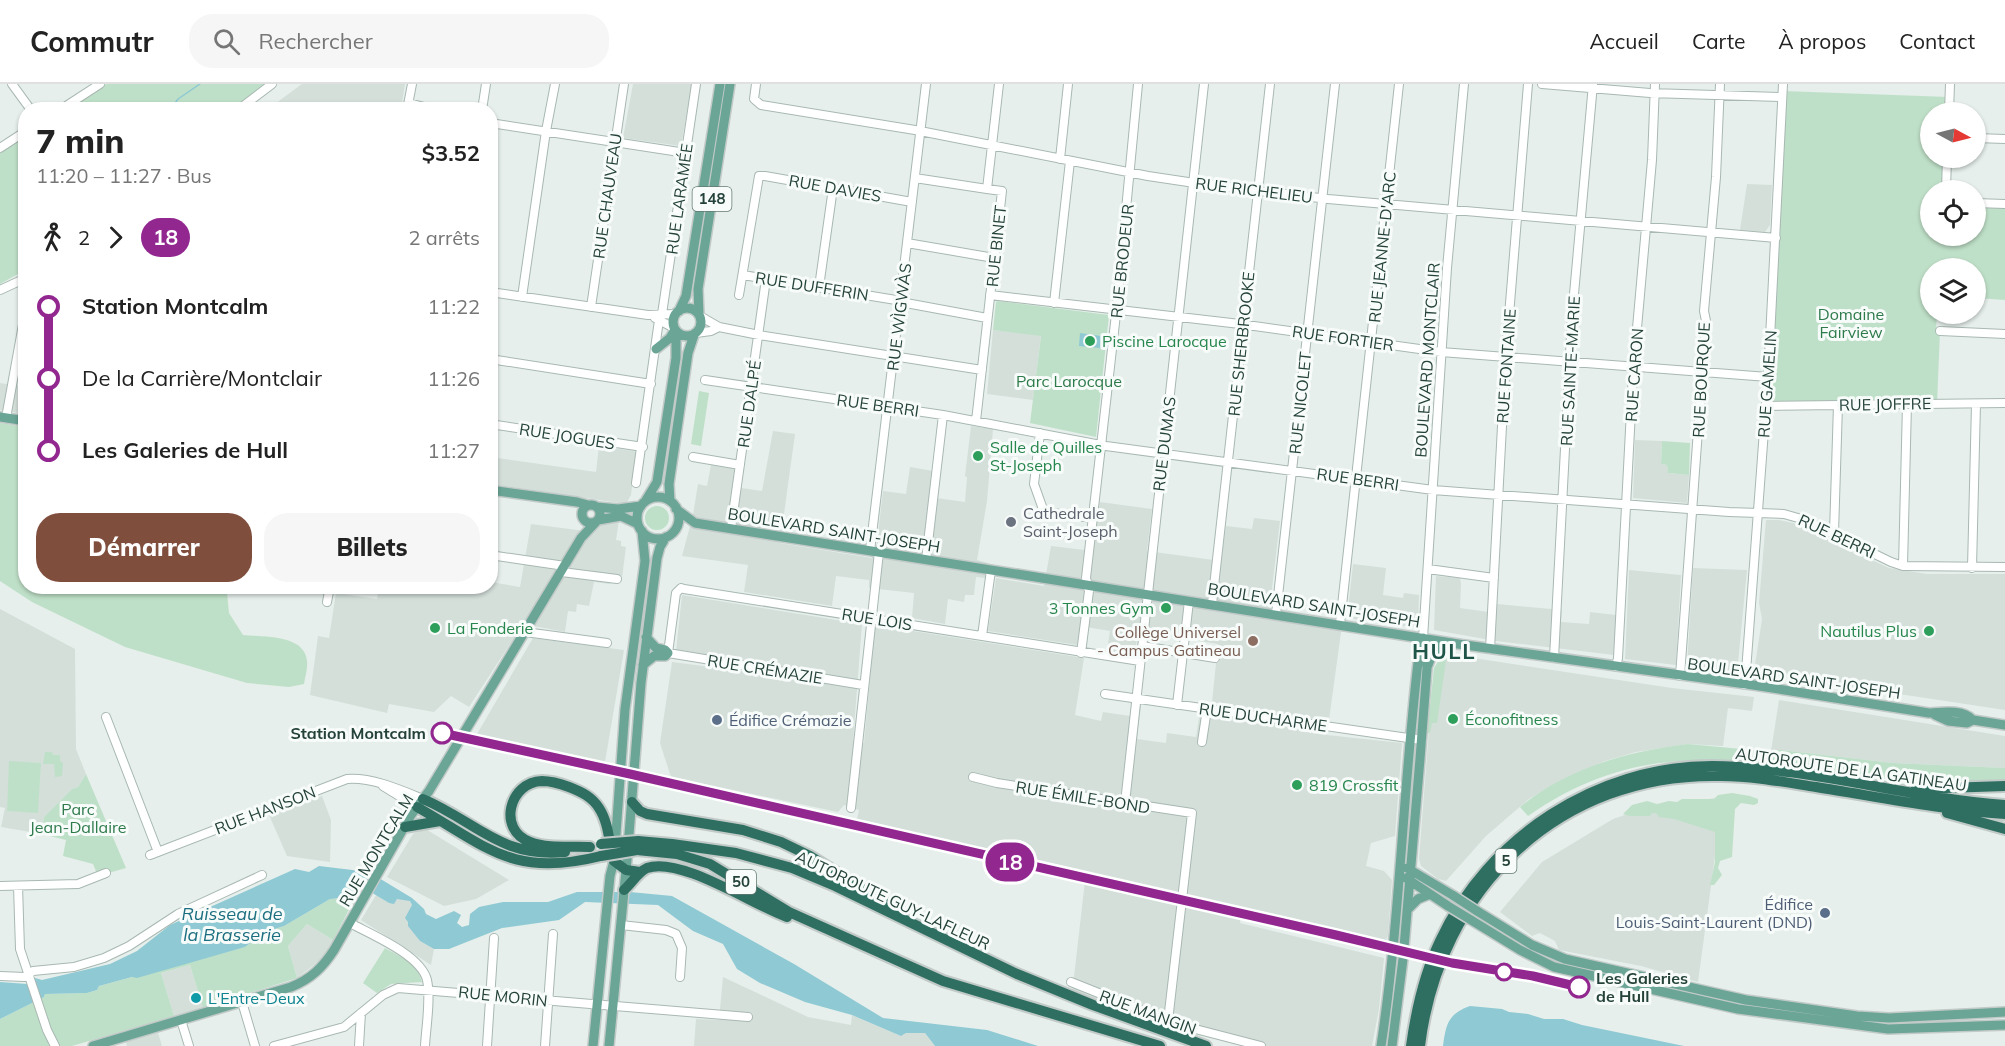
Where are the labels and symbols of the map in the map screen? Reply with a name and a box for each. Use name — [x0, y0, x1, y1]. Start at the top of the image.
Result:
north arrow — [1920, 102, 1986, 168]
street label: RUE CHAUVEAU — [588, 132, 626, 260]
street label: RUE LARAMÉE — [661, 142, 697, 256]
street label: RUE DAVIES — [787, 170, 883, 206]
street label: RUE JEANNE-D'ARC — [1364, 170, 1400, 324]
street label: RUE RICHELIEU — [1194, 173, 1314, 207]
road number: 148 — [692, 187, 732, 211]
street label: RUE BRODEUR — [1106, 203, 1138, 319]
street label: RUE BINET — [982, 204, 1010, 288]
street label: RUE WÌGWÀS — [882, 262, 916, 372]
street label: BOULEVARD MONTCLAIR — [1410, 262, 1444, 458]
street label: RUE DUFFERIN — [754, 267, 870, 305]
street label: RUE SHERBROOKE — [1223, 271, 1259, 417]
street label: RUE SAINTE-MARIE — [1556, 295, 1584, 447]
park label: Domaine Fairview — [1818, 304, 1884, 342]
street label: RUE FONTAINE — [1492, 308, 1520, 424]
street label: RUE FORTIER — [1291, 321, 1395, 355]
street label: RUE BOURQUE — [1688, 322, 1714, 438]
street label: RUE CARON — [1621, 327, 1647, 423]
street label: RUE GAMELIN — [1753, 330, 1781, 438]
place label: Piscine Larocque — [1102, 331, 1227, 351]
marker: Piscine Larocque — [1083, 334, 1097, 348]
street label: RUE NICOLET — [1285, 350, 1315, 455]
street label: RUE DALPÉ — [733, 359, 765, 449]
park label: Parc Larocque — [1016, 371, 1122, 391]
street label: RUE BERRI — [836, 389, 920, 421]
street label: RUE JOFFRE — [1839, 393, 1931, 415]
street label: RUE DUMAS — [1148, 395, 1180, 493]
street label: RUE JOGUES — [518, 419, 616, 453]
place label: Salle de Quilles St-Joseph — [990, 437, 1102, 475]
marker: Salle de Quilles St-Joseph — [971, 449, 985, 463]
street label: RUE BERRI — [1316, 463, 1400, 495]
street label: BOULEVARD SAINT-JOSEPH — [726, 503, 942, 557]
place label: Cathedrale Saint-Joseph — [1023, 503, 1118, 541]
street label: RUE BERRI — [1795, 509, 1879, 563]
marker: Cathedrale Saint-Joseph — [1004, 515, 1018, 529]
street label: BOULEVARD SAINT-JOSEPH — [1206, 578, 1422, 632]
place label: 3 Tonnes Gym — [1049, 598, 1154, 618]
marker: 3 Tonnes Gym — [1159, 601, 1173, 615]
street label: RUE LOIS — [840, 604, 914, 634]
place label: La Fonderie — [447, 618, 533, 638]
marker: La Fonderie — [428, 621, 442, 635]
place label: Nautilus Plus — [1820, 621, 1917, 641]
place label: Collège Universel - Campus Gatineau — [1097, 622, 1241, 660]
marker: Nautilus Plus — [1922, 624, 1936, 638]
marker: Collège Universel - Campus Gatineau — [1246, 634, 1260, 648]
district label: HULL — [1412, 637, 1476, 665]
street label: RUE CRÉMAZIE — [706, 650, 824, 688]
street label: BOULEVARD SAINT-JOSEPH — [1686, 653, 1902, 703]
street label: RUE DUCHARME — [1198, 698, 1328, 736]
place label: Éconofitness — [1465, 709, 1558, 729]
place label: Édifice Crémazie — [729, 710, 851, 730]
marker: Éconofitness — [1446, 712, 1460, 726]
marker: Édifice Crémazie — [710, 713, 724, 727]
marker: Station Montcalm — [431, 722, 453, 744]
place label: Station Montcalm — [291, 723, 426, 743]
street label: AUTOROUTE DE LA GATINEAU — [1734, 743, 1968, 795]
place label: 819 Crossfit — [1309, 775, 1399, 795]
street label: RUE ÉMILE-BOND — [1014, 777, 1152, 817]
marker: 819 Crossfit — [1290, 778, 1304, 792]
street label: RUE HANSON — [212, 782, 318, 838]
street label: RUE MONTCALM — [334, 790, 418, 910]
park label: Parc Jean-Dallaire — [30, 799, 126, 837]
line badge: 18 — [983, 842, 1037, 882]
street label: AUTOROUTE GUY-LAFLEUR — [793, 846, 993, 954]
road number: 5 — [1496, 849, 1516, 873]
road number: 50 — [726, 870, 756, 894]
place label: Édifice Louis-Saint-Laurent (DND) — [1616, 894, 1813, 932]
water label: Ruisseau de la Brasserie — [181, 902, 283, 946]
marker: Édifice Louis-Saint-Laurent (DND) — [1818, 906, 1832, 920]
unlabelled marker — [1495, 963, 1513, 981]
place label: Les Galeries de Hull — [1596, 968, 1688, 1006]
marker: Les Galeries de Hull — [1568, 976, 1590, 998]
street label: RUE MORIN — [457, 981, 549, 1011]
street label: RUE MANGIN — [1097, 985, 1199, 1039]
place label: L'Entre-Deux — [208, 988, 305, 1008]
marker: L'Entre-Deux — [189, 991, 203, 1005]

